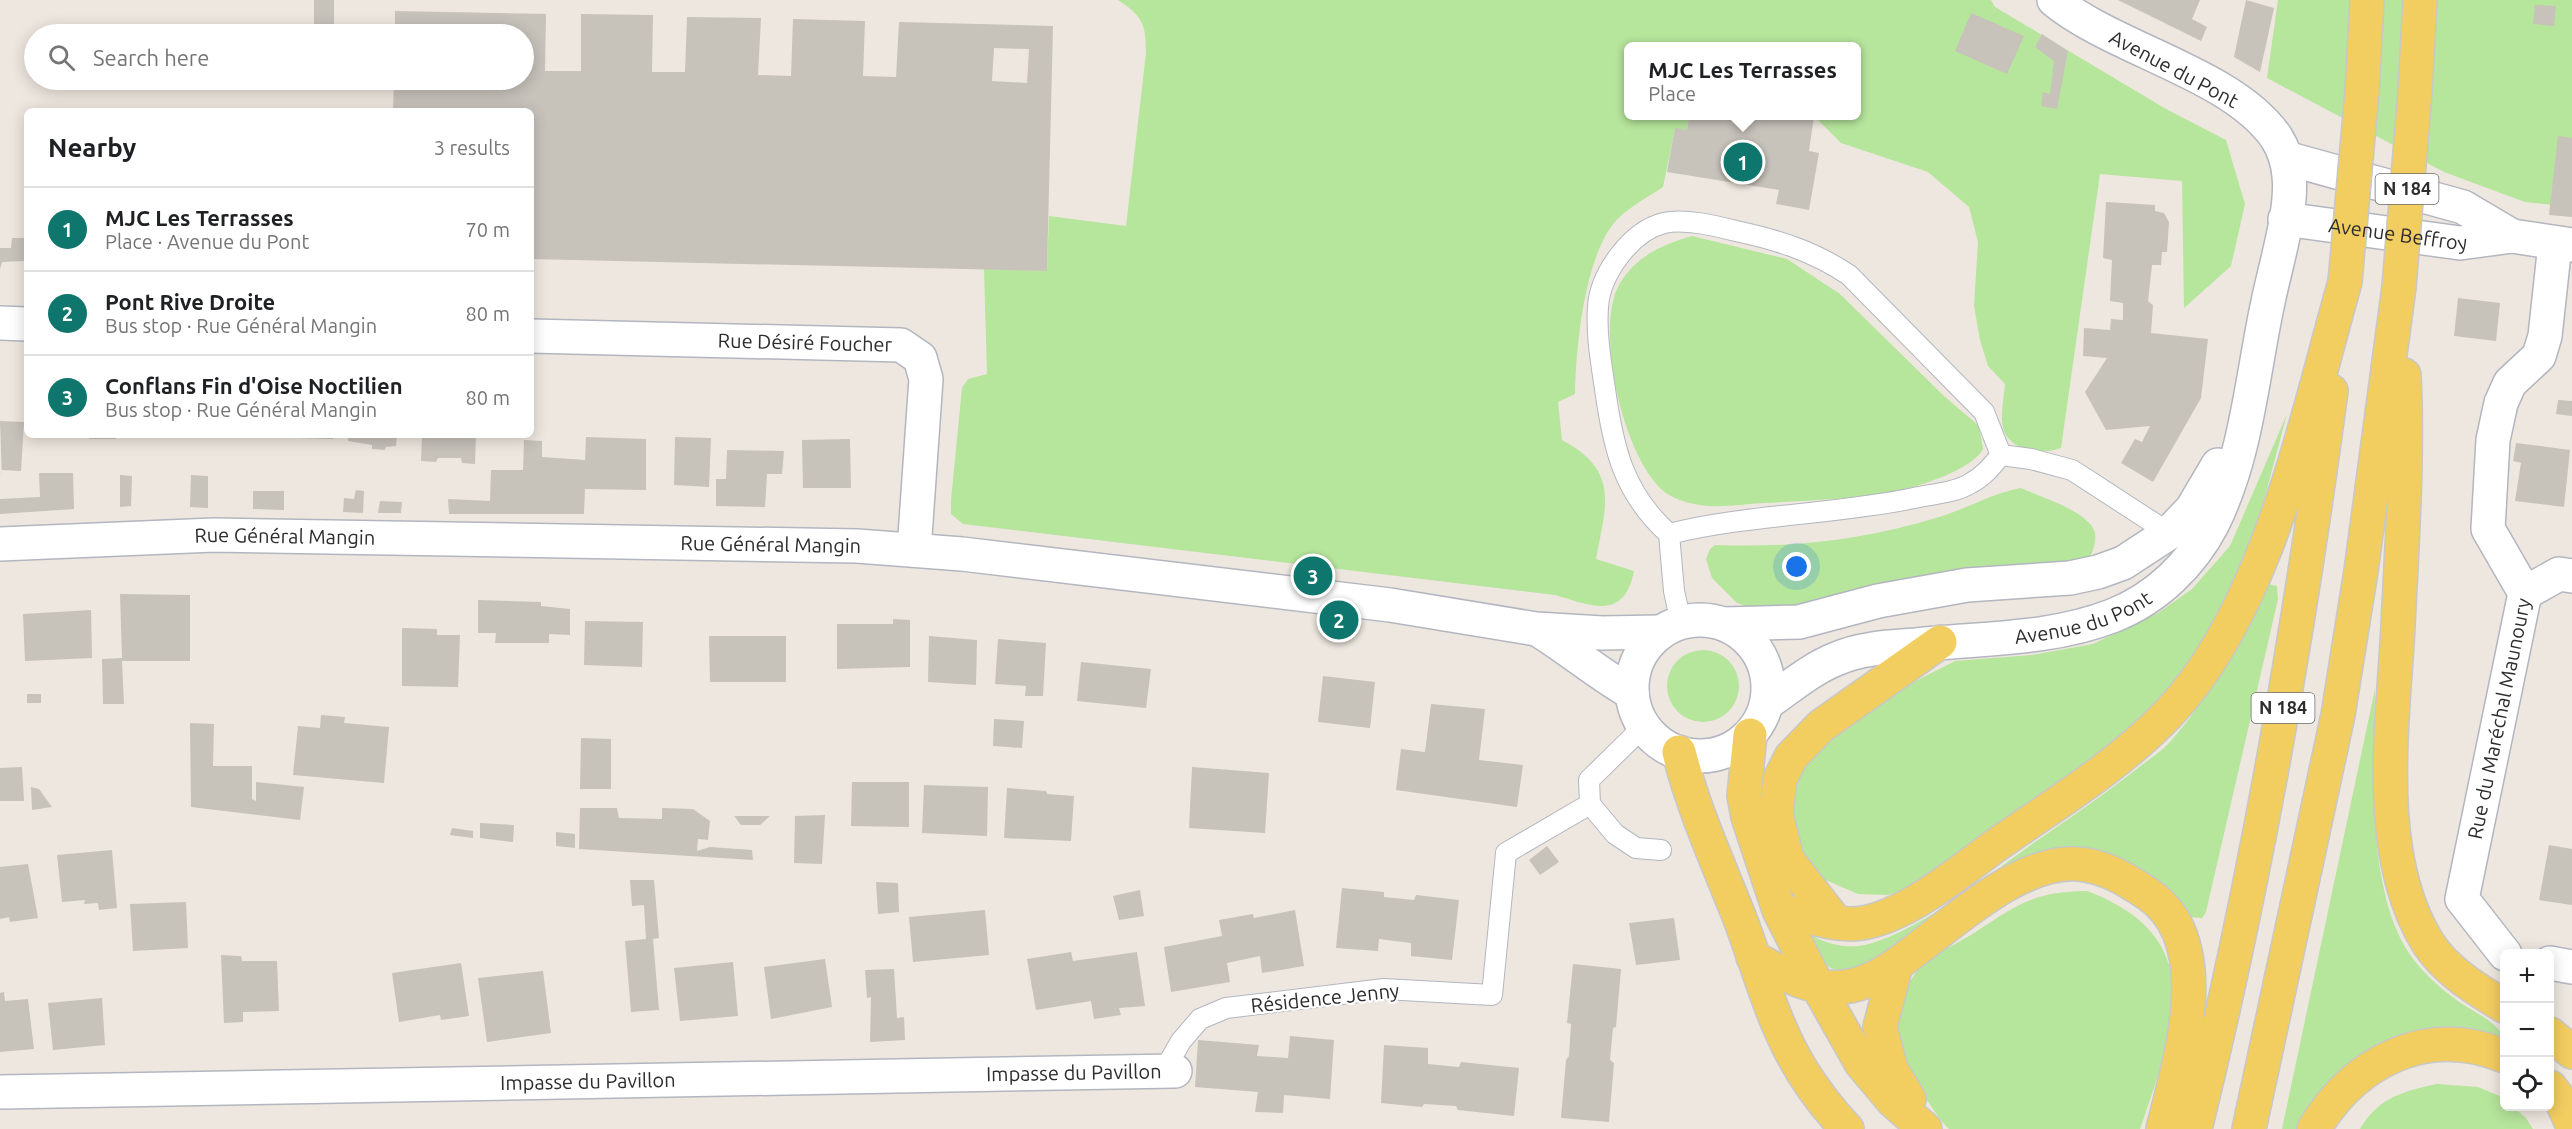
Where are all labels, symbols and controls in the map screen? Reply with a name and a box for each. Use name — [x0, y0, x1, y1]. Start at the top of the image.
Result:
search box — [24, 24, 534, 90]
street label: Avenue du Pont — [2106, 25, 2243, 112]
icon: search — [45, 41, 78, 74]
popup — [1624, 42, 1861, 120]
text: Search here — [93, 45, 209, 70]
text: MJC Les Terrasses — [1648, 57, 1837, 82]
text: Place — [1648, 82, 1696, 105]
text: Nearby — [48, 133, 136, 162]
text: 3 results — [434, 136, 510, 159]
pin: 1 — [1724, 140, 1762, 184]
road number: N 184 — [2376, 174, 2438, 204]
text: MJC Les Terrasses — [105, 205, 294, 230]
street label: Avenue Beffroy — [2327, 213, 2469, 254]
text: 1 — [62, 218, 73, 241]
text: 70 m — [466, 218, 510, 241]
text: Place · Avenue du Pont — [105, 230, 309, 253]
text: Pont Rive Droite — [105, 289, 275, 314]
text: 2 — [62, 302, 73, 325]
text: 80 m — [466, 302, 510, 325]
text: Bus stop · Rue Général Mangin — [105, 314, 377, 337]
street label: Rue Désiré Foucher — [717, 329, 893, 356]
text: Conflans Fin d'Oise Noctilien — [105, 373, 403, 398]
text: 3 — [62, 386, 73, 409]
text: 80 m — [466, 386, 510, 409]
text: Bus stop · Rue Général Mangin — [105, 398, 377, 421]
street label: Rue Général Mangin — [194, 523, 375, 549]
street label: Rue Général Mangin — [680, 531, 861, 557]
your location — [1782, 552, 1811, 581]
pin: 3 — [1294, 554, 1332, 598]
street label: Avenue du Pont — [2013, 586, 2156, 648]
street label: Rue du Maréchal Maunoury — [2463, 595, 2535, 841]
pin: 2 — [1320, 598, 1358, 642]
road number: N 184 — [2252, 693, 2314, 723]
map controls — [2500, 949, 2554, 1111]
button: + — [2500, 949, 2554, 1003]
street label: Résidence Jenny — [1250, 978, 1401, 1017]
button: − — [2500, 1003, 2554, 1057]
button: locate — [2500, 1057, 2554, 1111]
street label: Impasse du Pavillon — [986, 1059, 1162, 1085]
street label: Impasse du Pavillon — [500, 1068, 676, 1094]

